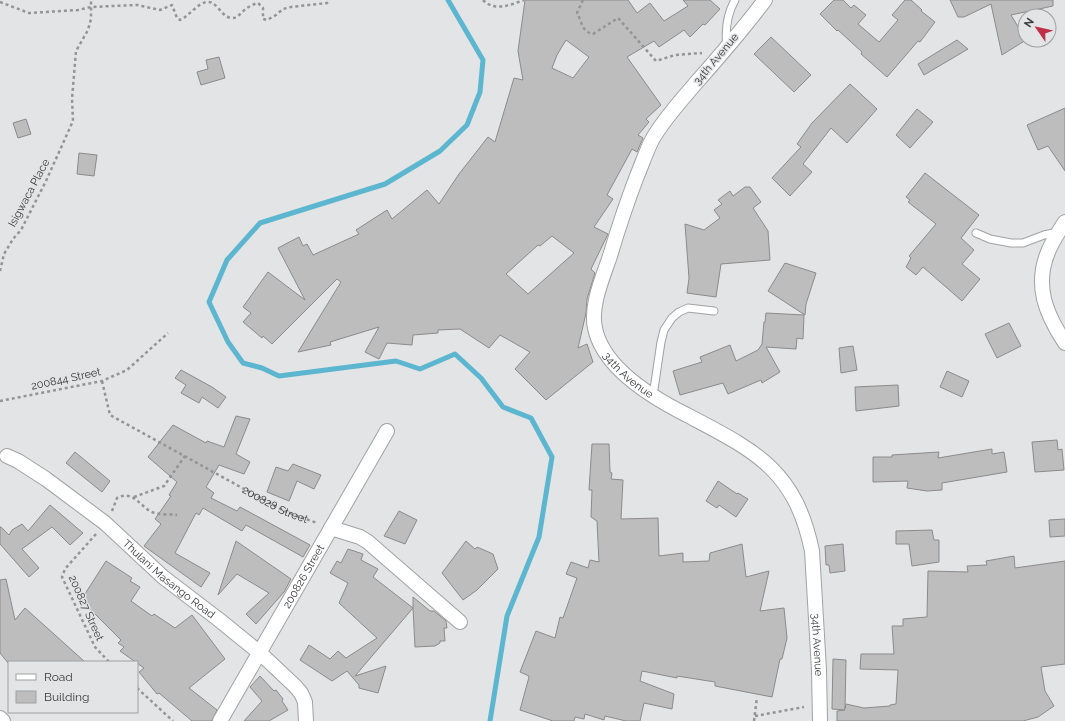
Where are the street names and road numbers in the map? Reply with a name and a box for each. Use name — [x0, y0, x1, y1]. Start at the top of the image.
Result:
street label: 34th Avenue — [691, 30, 742, 87]
street label: Isigwaca Place — [6, 156, 53, 229]
street label: 34th Avenue — [601, 349, 656, 401]
street label: 200844 Street — [30, 365, 102, 393]
street label: 200828 Street — [240, 483, 310, 526]
street label: Thulani Masango Road — [120, 537, 218, 621]
street label: 200826 Street — [280, 542, 327, 610]
street label: 200827 Street — [66, 573, 106, 643]
street label: 34th Avenue — [809, 613, 826, 677]

